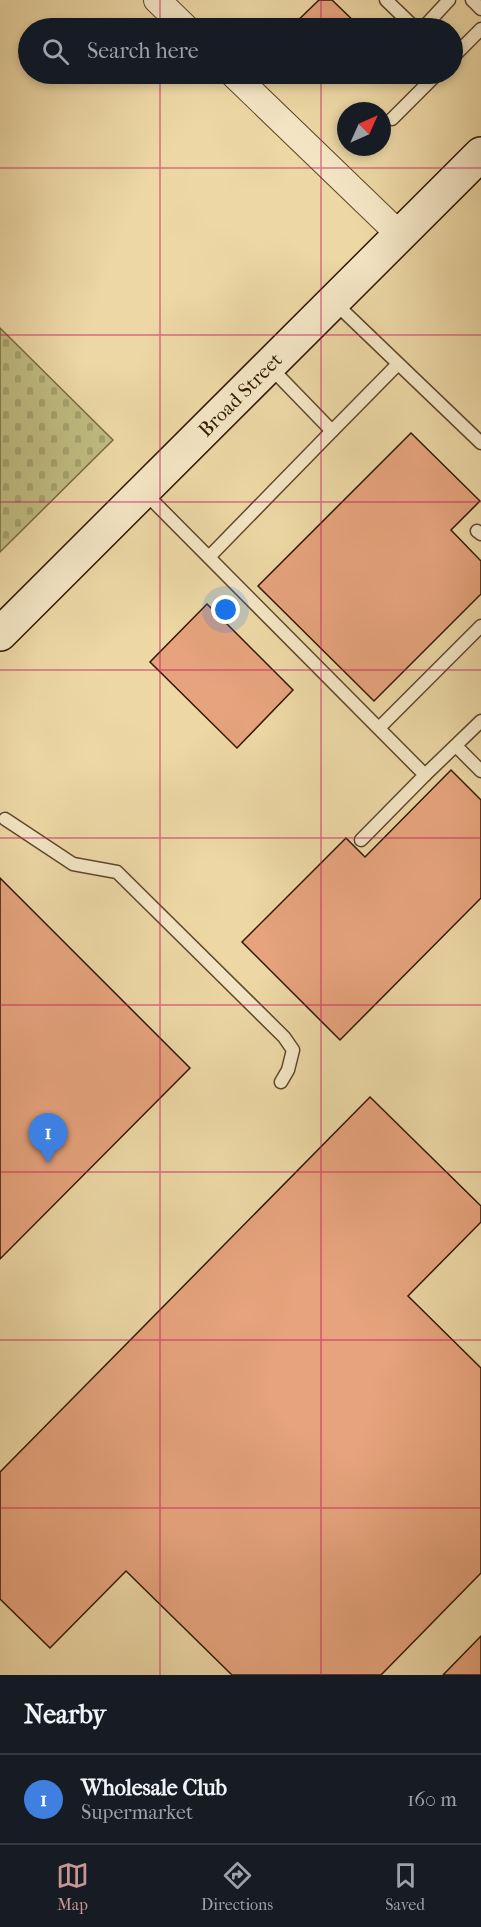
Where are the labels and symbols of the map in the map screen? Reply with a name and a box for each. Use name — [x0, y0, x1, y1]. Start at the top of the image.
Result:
north arrow — [337, 102, 391, 156]
street label: Broad Street — [194, 348, 287, 441]
your location — [211, 595, 240, 624]
pin: 1 — [28, 1114, 68, 1163]

